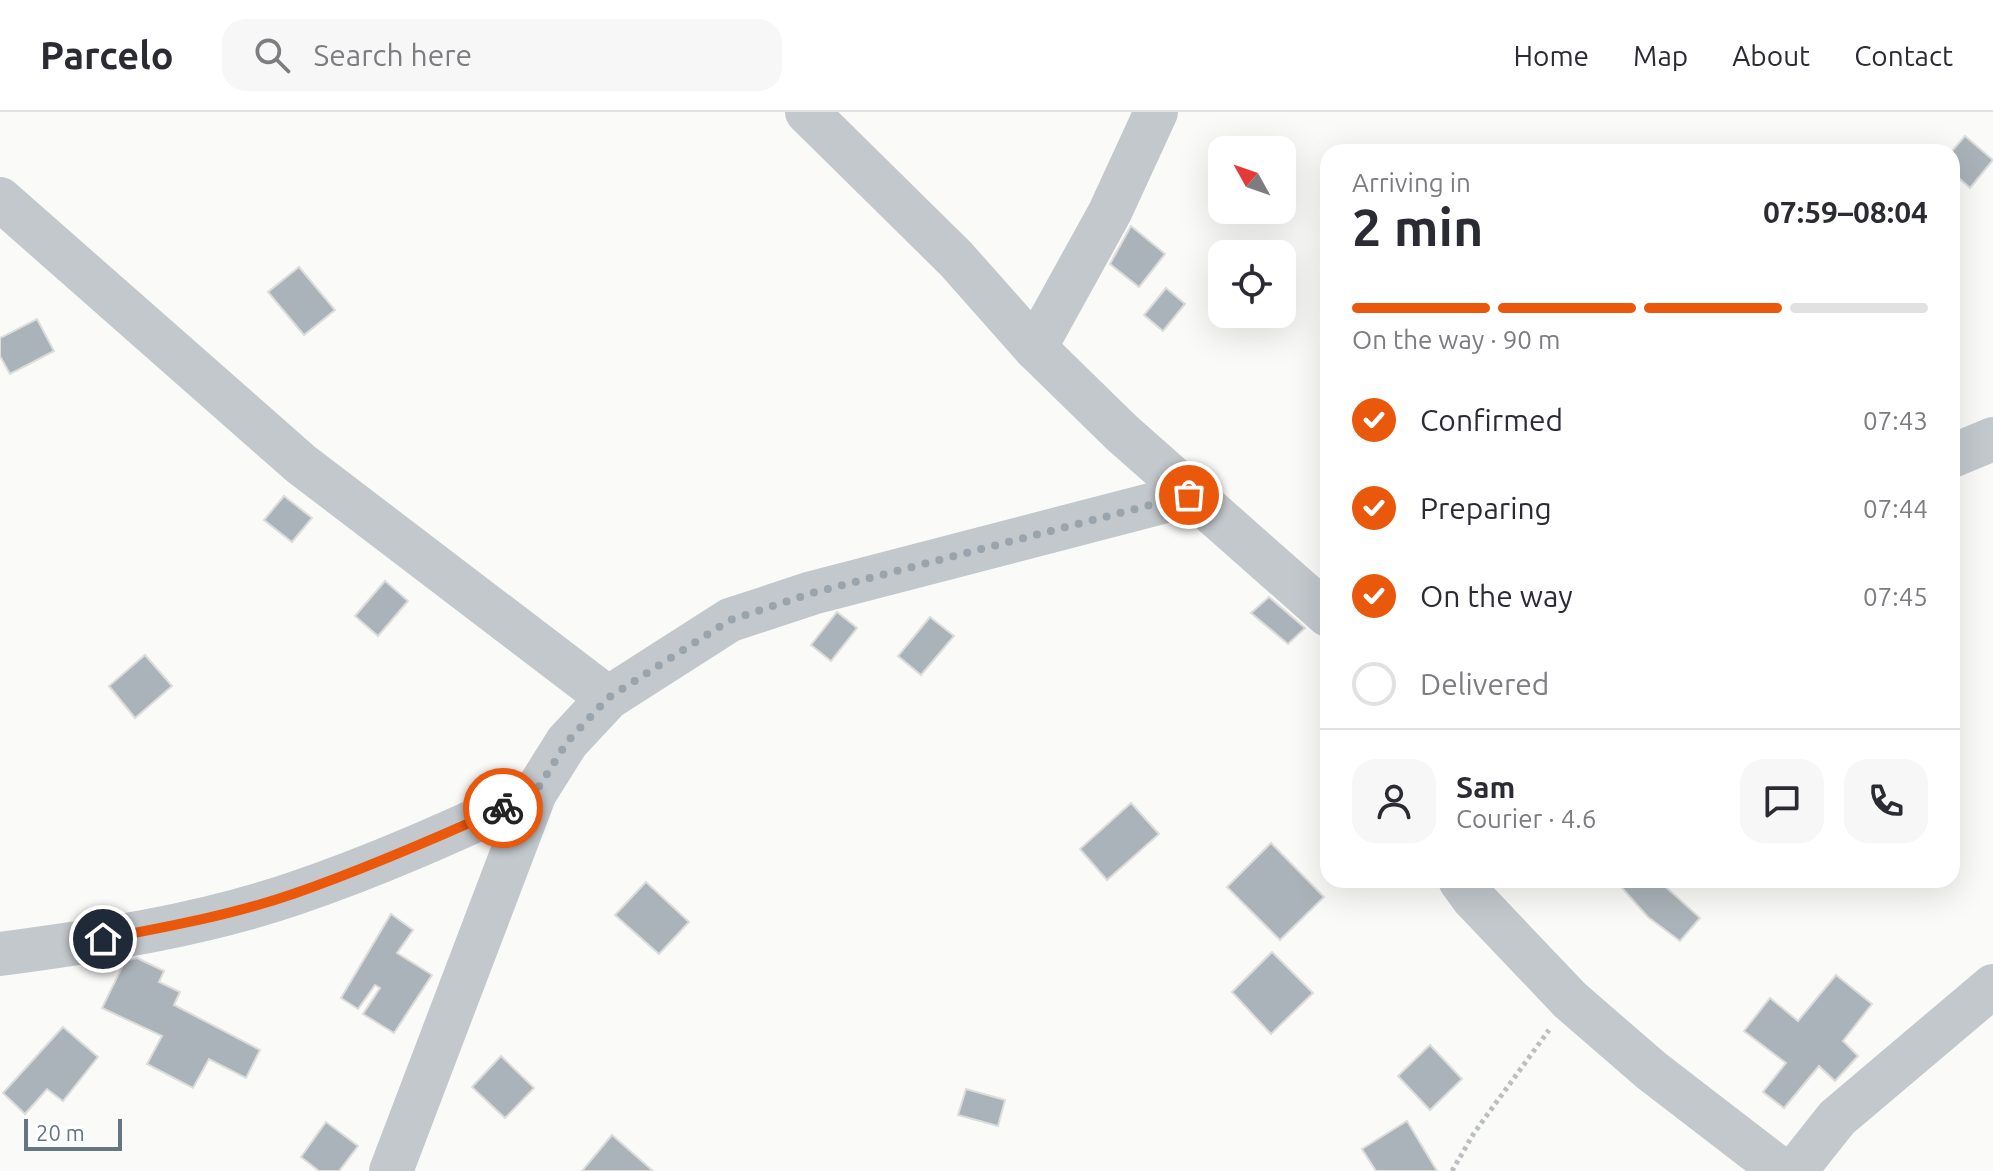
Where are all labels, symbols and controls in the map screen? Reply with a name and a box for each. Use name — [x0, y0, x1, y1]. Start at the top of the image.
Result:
search box — [222, 19, 782, 91]
icon: search — [250, 33, 294, 77]
text: Parcelo — [40, 34, 174, 76]
text: Search here — [314, 38, 472, 72]
text: Home — [1514, 40, 1589, 71]
text: Map — [1633, 40, 1688, 71]
text: About — [1732, 40, 1810, 71]
text: Contact — [1854, 40, 1953, 71]
north arrow — [1208, 136, 1296, 224]
map controls — [1208, 136, 1296, 328]
text: Arriving in — [1352, 168, 1471, 197]
text: 07:59–08:04 — [1763, 195, 1928, 229]
text: 2 min — [1352, 198, 1483, 256]
button: locate — [1208, 240, 1296, 328]
text: On the way · 90 m — [1352, 325, 1560, 354]
icon: check — [1352, 398, 1396, 442]
text: Confirmed — [1420, 403, 1563, 437]
text: 07:43 — [1863, 406, 1928, 435]
pin — [1155, 461, 1223, 529]
icon: bag — [1167, 473, 1211, 517]
icon: check — [1352, 486, 1396, 530]
text: Preparing — [1420, 491, 1552, 525]
text: 07:44 — [1863, 494, 1928, 523]
icon: check — [1352, 574, 1396, 618]
text: On the way — [1420, 579, 1573, 613]
text: 07:45 — [1863, 582, 1928, 611]
text: Delivered — [1420, 667, 1549, 701]
button: person — [1352, 759, 1436, 843]
button: chat — [1740, 759, 1824, 843]
button: phone — [1844, 759, 1928, 843]
courier — [463, 768, 543, 848]
text: Sam — [1456, 770, 1515, 804]
icon: bike — [481, 786, 525, 830]
text: Courier · 4.6 — [1456, 804, 1596, 833]
pin — [69, 905, 137, 973]
icon: home — [81, 917, 125, 961]
scale bar — [24, 1115, 122, 1151]
text: 20 m — [36, 1120, 85, 1145]

